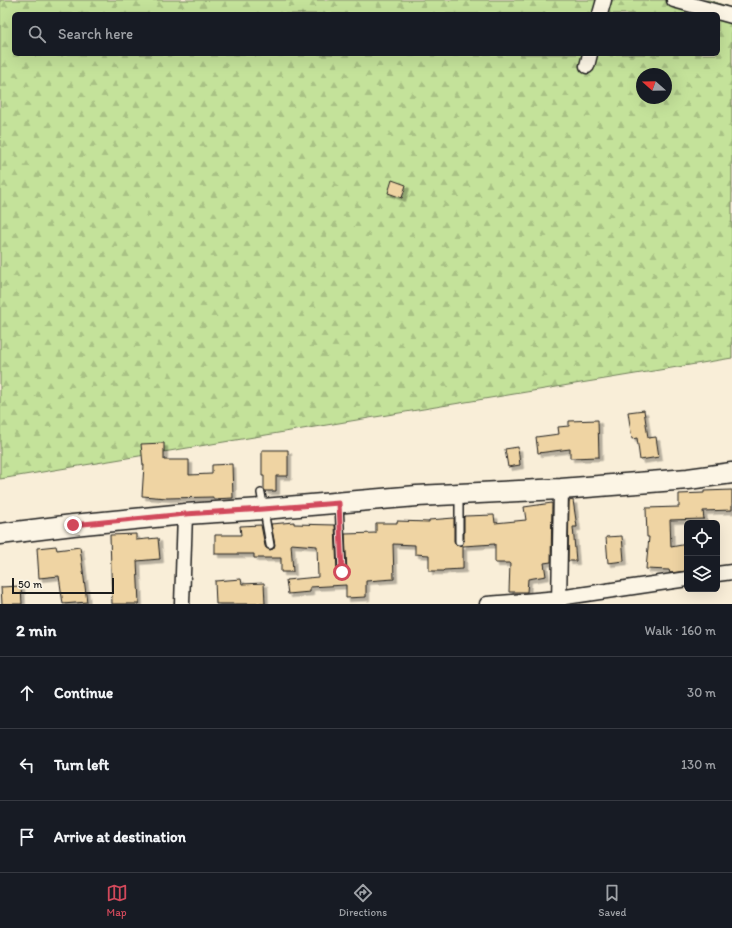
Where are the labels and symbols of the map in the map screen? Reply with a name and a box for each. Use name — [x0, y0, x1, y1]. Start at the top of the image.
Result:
north arrow — [636, 68, 672, 104]
route end — [64, 516, 82, 534]
route start — [333, 563, 351, 581]
scale bar — [12, 576, 114, 595]

